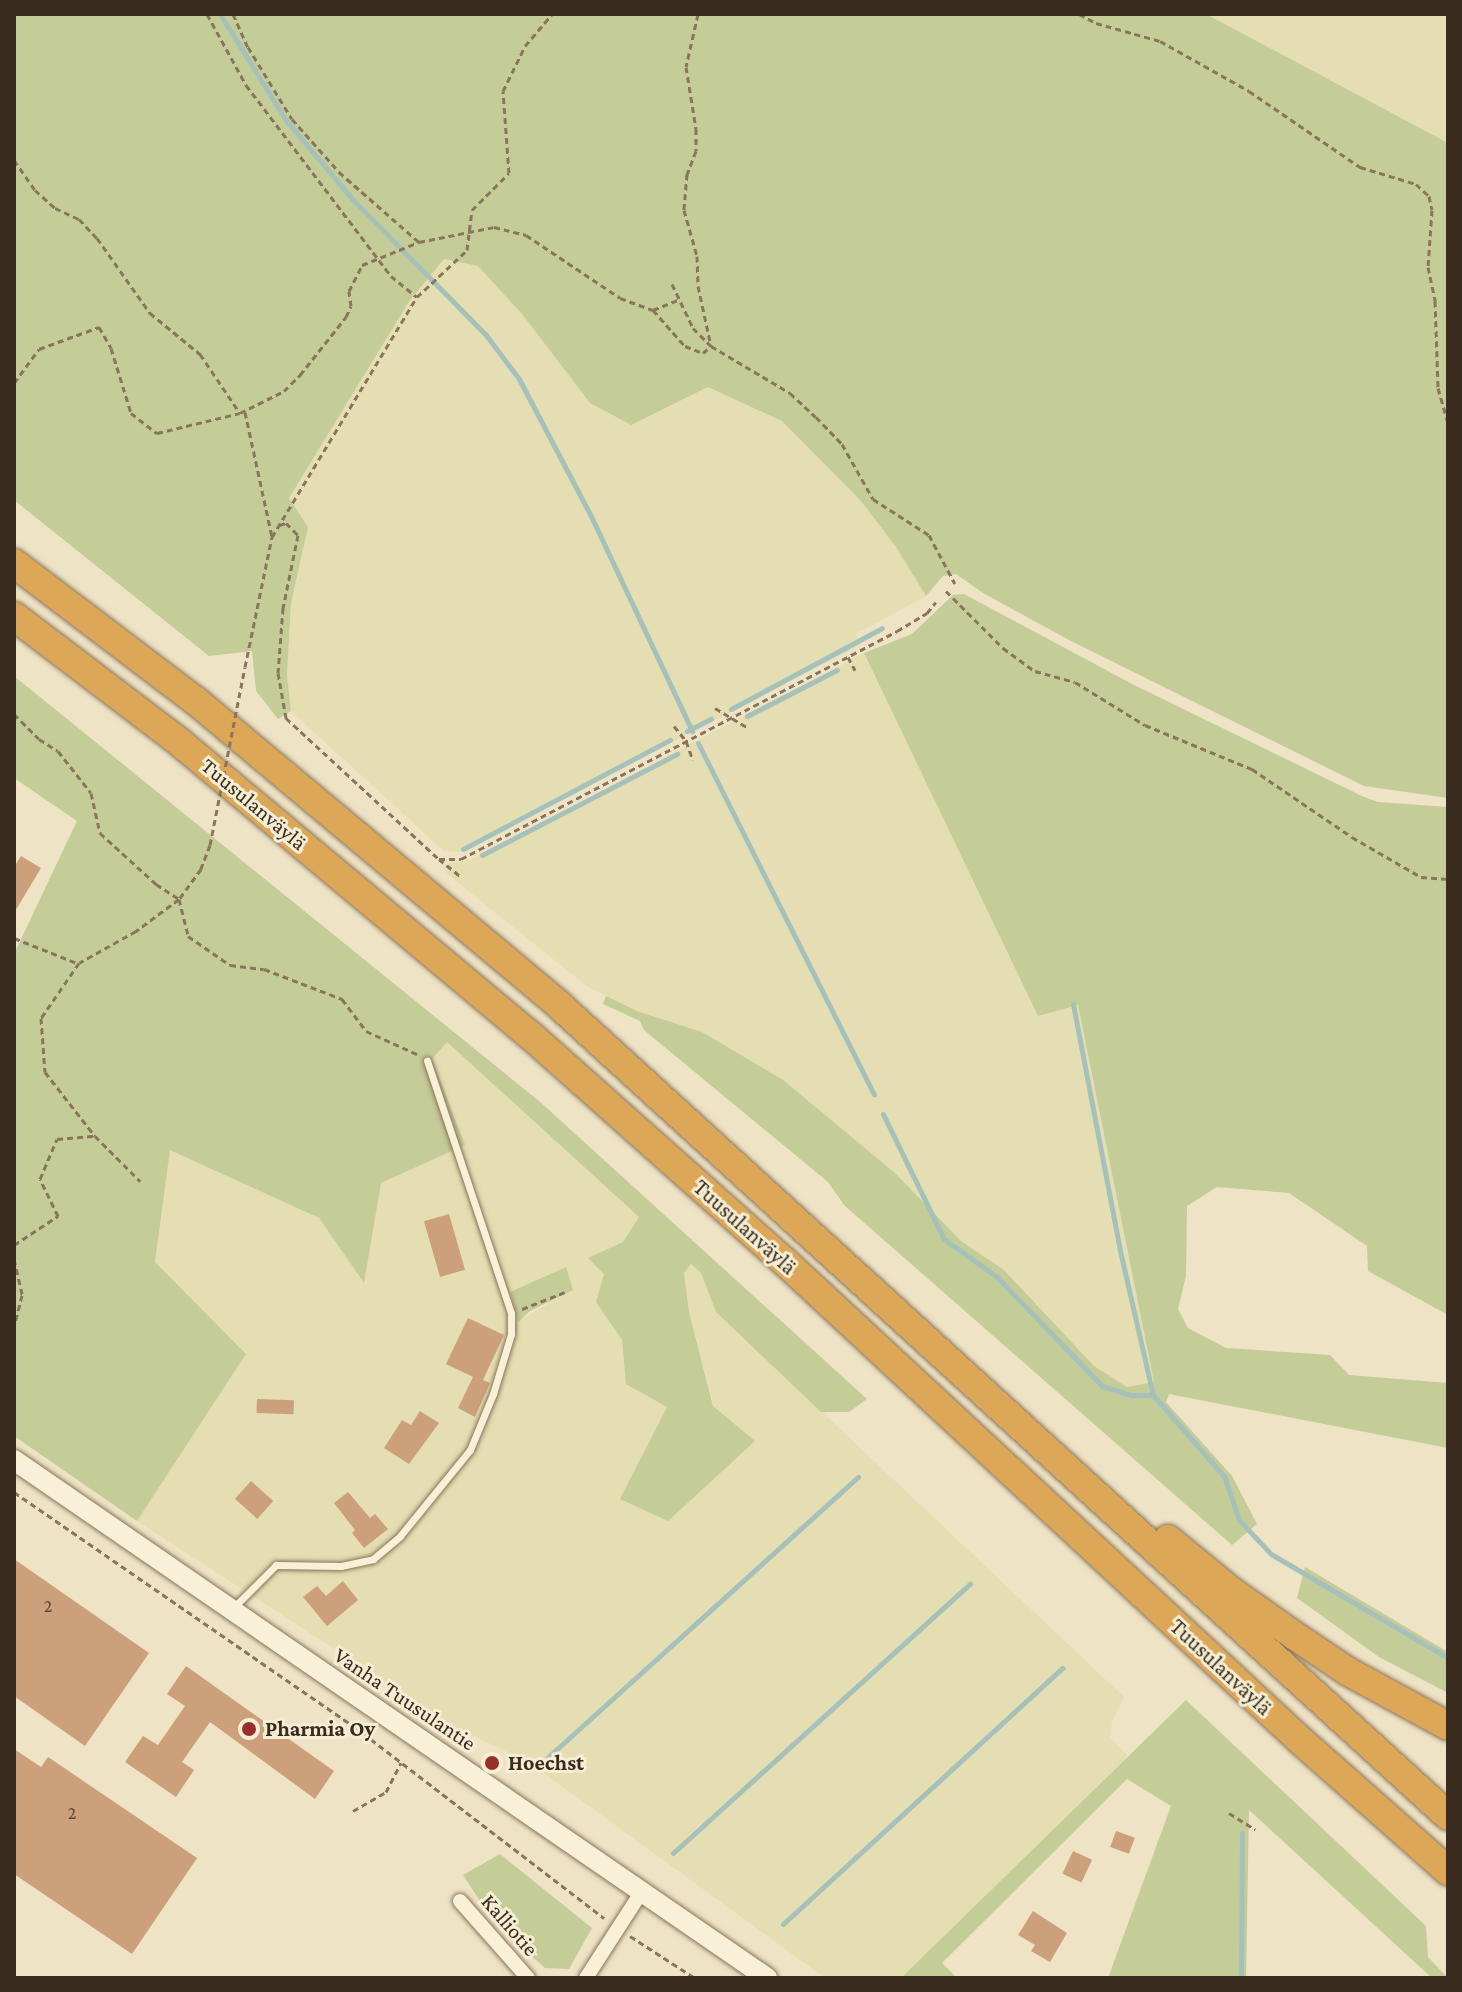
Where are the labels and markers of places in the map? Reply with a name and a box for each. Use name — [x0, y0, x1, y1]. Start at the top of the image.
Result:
place label: Pharmia Oy — [265, 1716, 375, 1742]
marker: Pharmia Oy — [240, 1720, 258, 1738]
place label: Hoechst — [508, 1750, 584, 1776]
marker: Hoechst — [483, 1754, 501, 1772]

